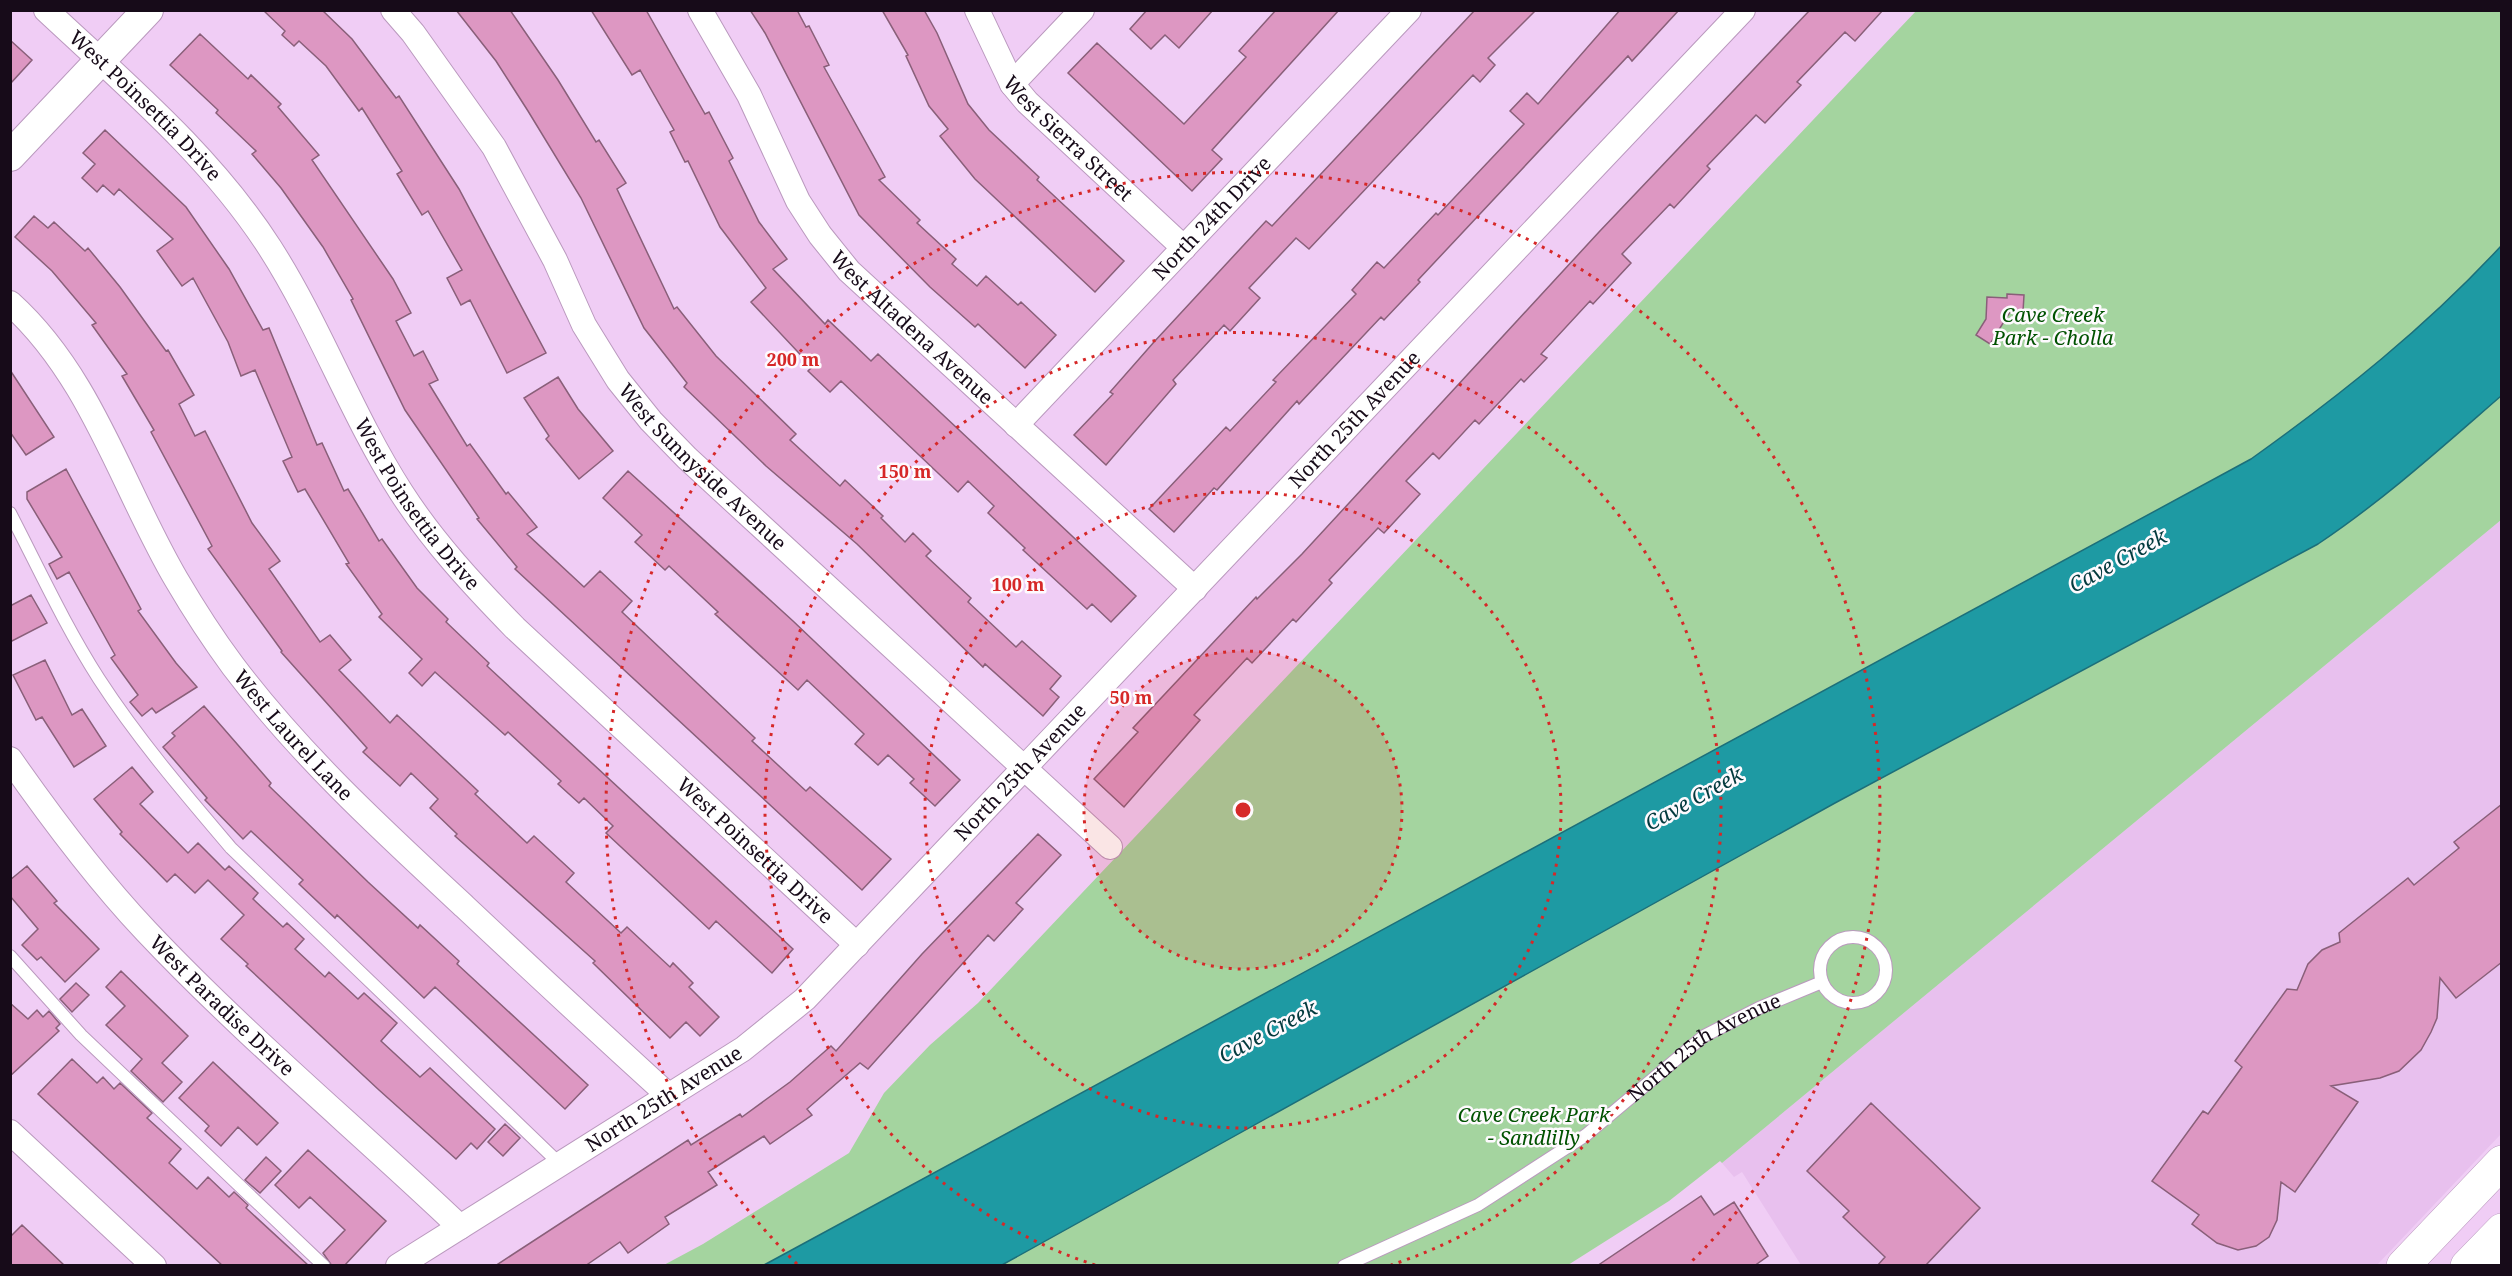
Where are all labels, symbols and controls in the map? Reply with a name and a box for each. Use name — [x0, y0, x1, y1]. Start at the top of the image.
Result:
street label: West Poinsettia Drive — [63, 24, 228, 186]
street label: West Sierra Street — [997, 70, 1139, 207]
street label: North 24th Drive — [1146, 150, 1277, 286]
street label: West Altadena Avenue — [825, 245, 999, 410]
park label: Cave Creek Park - Cholla — [1991, 301, 2114, 351]
street label: North 25th Avenue — [1283, 344, 1426, 494]
text: 200 m — [767, 347, 820, 371]
street label: West Sunnyside Avenue — [613, 377, 793, 556]
street label: West Poinsettia Drive — [349, 413, 486, 596]
text: 150 m — [879, 459, 932, 483]
water label: Cave Creek — [2064, 521, 2172, 598]
text: 100 m — [992, 572, 1045, 596]
street label: West Laurel Lane — [228, 664, 359, 806]
text: 50 m — [1110, 685, 1153, 709]
street label: North 25th Avenue — [948, 697, 1092, 846]
water label: Cave Creek — [1640, 759, 1748, 836]
street label: West Poinsettia Drive — [671, 771, 839, 929]
centre of rings — [1233, 800, 1253, 820]
street label: West Paradise Drive — [144, 929, 301, 1082]
street label: North 25th Avenue — [1621, 987, 1785, 1108]
water label: Cave Creek — [1213, 993, 1323, 1069]
street label: North 25th Avenue — [580, 1039, 747, 1158]
park label: Cave Creek Park - Sandlilly — [1458, 1101, 1611, 1151]

